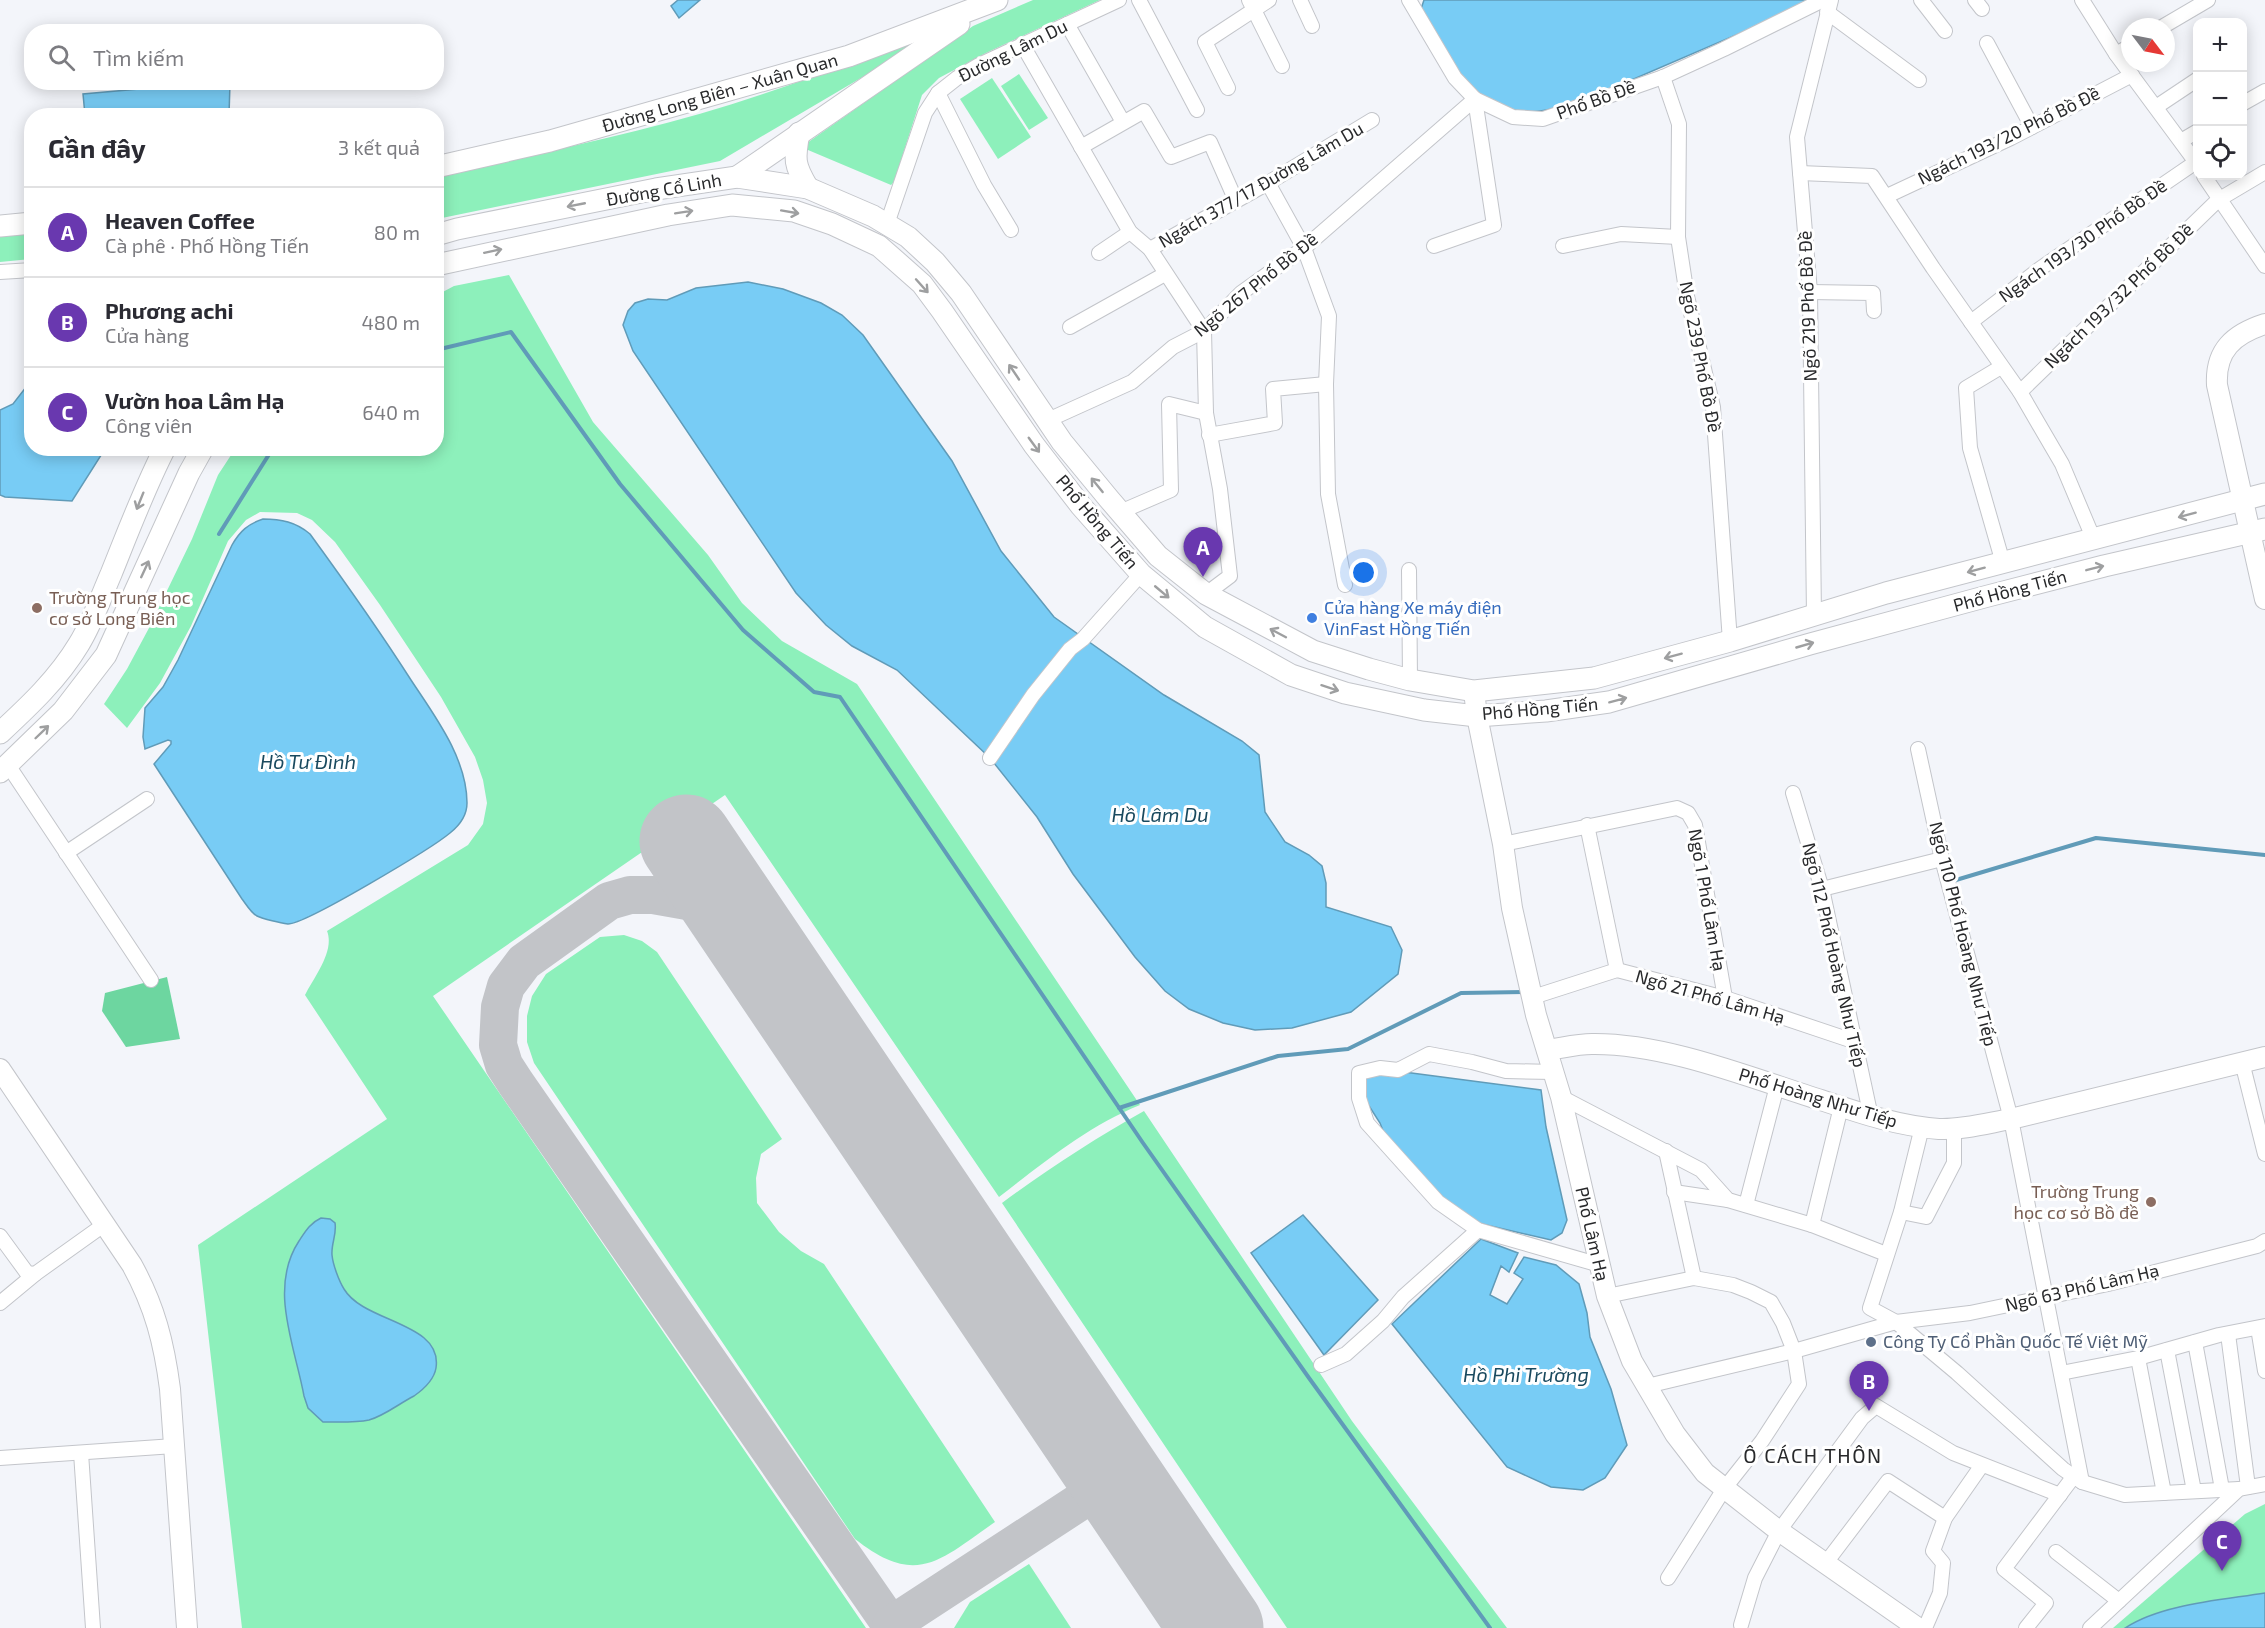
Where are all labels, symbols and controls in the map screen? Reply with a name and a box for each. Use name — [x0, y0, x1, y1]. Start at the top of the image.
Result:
street label: Đường Lâm Du — [954, 14, 1071, 86]
north arrow — [2121, 18, 2175, 72]
map controls — [2193, 18, 2247, 180]
button: + — [2193, 18, 2247, 72]
search box — [24, 24, 444, 90]
icon: search — [45, 41, 78, 74]
text: Tìm kiếm — [93, 44, 184, 70]
street label: Đường Long Biên – Xuân Quan — [599, 48, 840, 136]
button: − — [2193, 72, 2247, 126]
street label: Phố Bồ Đề — [1553, 75, 1638, 123]
street label: Ngách 193/20 Phố Bồ Đề — [1914, 81, 2103, 189]
street label: Ngách 377/17 Đường Lâm Du — [1154, 116, 1367, 252]
button: locate — [2193, 126, 2247, 180]
text: Gần đây — [48, 132, 146, 163]
text: 3 kết quả — [338, 135, 420, 159]
street label: Đường Cổ Linh — [604, 168, 723, 210]
street label: Ngách 193/30 Phố Bồ Đề — [1994, 174, 2171, 307]
one-way arrow — [567, 200, 587, 211]
one-way arrow — [780, 206, 800, 217]
text: Heaven Coffee — [105, 207, 255, 233]
one-way arrow — [674, 207, 694, 218]
street label: Ngách 193/32 Phố Bồ Đề — [2039, 218, 2198, 372]
text: A — [61, 220, 74, 244]
text: 80 m — [374, 220, 420, 244]
street label: Ngõ 267 Phố Bồ Đề — [1189, 228, 1322, 341]
street label: Ngõ 219 Phố Bồ Đề — [1793, 230, 1821, 382]
text: Cà phê · Phố Hồng Tiến — [105, 233, 309, 257]
one-way arrow — [484, 245, 503, 257]
one-way arrow — [915, 278, 929, 293]
street label: Ngõ 239 Phố Bồ Đề — [1676, 279, 1726, 434]
text: Phương achi — [105, 297, 234, 323]
text: B — [61, 310, 74, 334]
text: 480 m — [362, 310, 420, 334]
text: Cửa hàng — [105, 323, 189, 347]
one-way arrow — [1008, 363, 1021, 380]
text: Vườn hoa Lâm Hạ — [105, 387, 284, 413]
text: C — [62, 400, 73, 424]
text: 640 m — [362, 400, 420, 424]
text: Công viên — [105, 413, 192, 437]
one-way arrow — [1028, 437, 1041, 453]
street label: Phố Hồng Tiến — [1052, 470, 1144, 573]
one-way arrow — [1090, 478, 1104, 493]
one-way arrow — [134, 492, 145, 510]
one-way arrow — [2178, 509, 2197, 521]
pin: A — [1184, 528, 1222, 577]
your location — [1349, 558, 1378, 587]
one-way arrow — [140, 560, 152, 578]
one-way arrow — [2085, 561, 2104, 573]
street label: Phố Hồng Tiến — [1951, 564, 2069, 616]
one-way arrow — [1967, 564, 1986, 576]
one-way arrow — [1154, 585, 1169, 599]
place label: Trường Trung học cơ sở Long Biên — [49, 586, 191, 629]
place label: Cửa hàng Xe máy điện VinFast Hồng Tiến — [1324, 596, 1502, 639]
marker: Trường Trung học cơ sở Long Biên — [30, 601, 44, 615]
marker: Cửa hàng Xe máy điện VinFast Hồng Tiến — [1305, 611, 1319, 625]
one-way arrow — [1270, 626, 1288, 638]
one-way arrow — [1795, 639, 1814, 650]
one-way arrow — [1664, 651, 1683, 663]
one-way arrow — [1320, 683, 1339, 694]
street label: Phố Hồng Tiến — [1481, 692, 1599, 724]
one-way arrow — [1608, 694, 1627, 705]
one-way arrow — [34, 724, 49, 739]
water label: Hồ Tư Đình — [260, 749, 356, 773]
water label: Hồ Lâm Du — [1111, 802, 1209, 826]
street label: Ngõ 110 Phố Hoàng Như Tiếp — [1925, 819, 2003, 1048]
street label: Ngõ 1 Phố Lâm Hạ — [1685, 827, 1731, 973]
street label: Ngõ 112 Phố Hoàng Như Tiếp — [1798, 840, 1872, 1069]
street label: Ngõ 21 Phố Lâm Hạ — [1633, 964, 1787, 1028]
street label: Phố Hoàng Như Tiếp — [1736, 1062, 1900, 1132]
place label: Trường Trung học cơ sở Bồ đề — [2014, 1180, 2139, 1223]
street label: Phố Lâm Hạ — [1571, 1184, 1615, 1283]
marker: Trường Trung học cơ sở Bồ đề — [2144, 1195, 2158, 1209]
street label: Ngõ 63 Phố Lâm Hạ — [2003, 1259, 2161, 1315]
place label: Công Ty Cổ Phần Quốc Tế Việt Mỹ — [1883, 1330, 2148, 1352]
marker: Công Ty Cổ Phần Quốc Tế Việt Mỹ — [1864, 1335, 1878, 1349]
water label: Hồ Phi Trường — [1463, 1362, 1589, 1386]
pin: B — [1850, 1362, 1888, 1411]
district label: Ô CÁCH THÔN — [1743, 1443, 1883, 1467]
pin: C — [2202, 1522, 2242, 1571]

